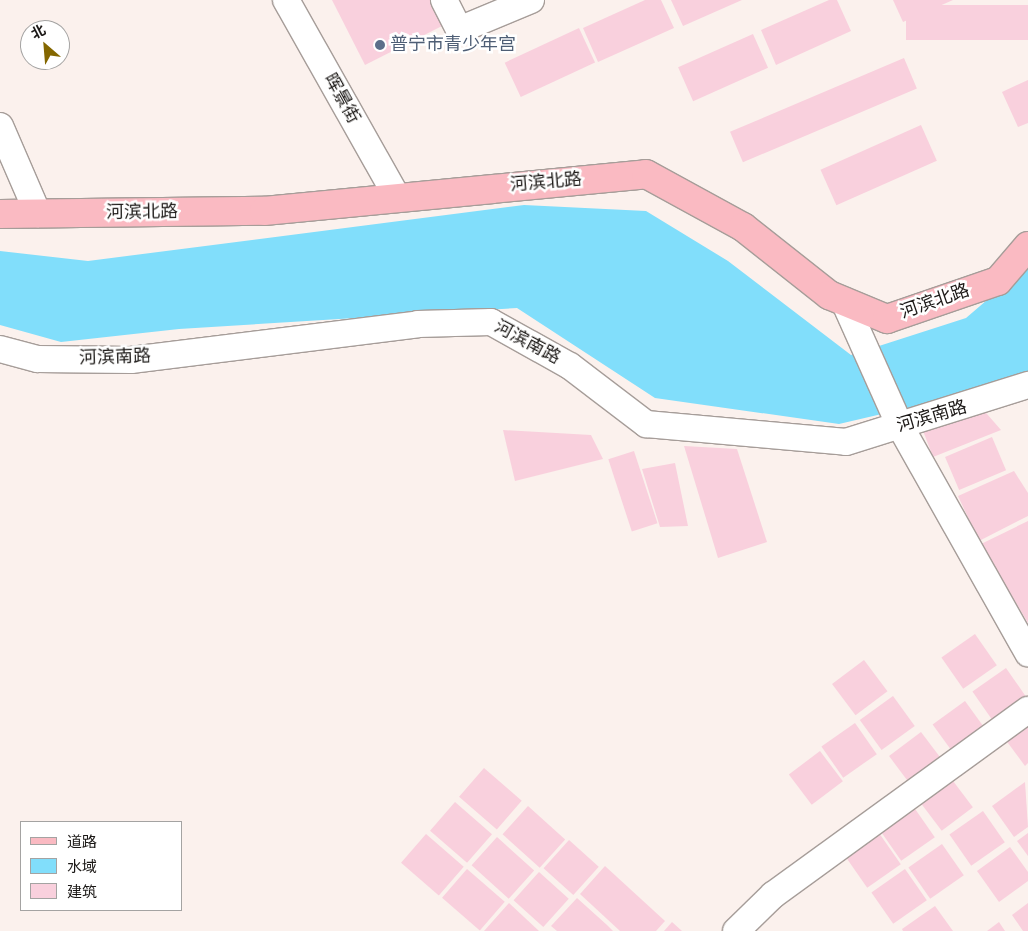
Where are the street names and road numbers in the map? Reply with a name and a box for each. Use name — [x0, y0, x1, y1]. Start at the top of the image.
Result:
street label: 晖景街 — [318, 70, 364, 128]
street label: 河滨北路 — [509, 169, 583, 197]
street label: 河滨北路 — [106, 202, 178, 224]
street label: 河滨北路 — [897, 280, 973, 324]
street label: 河滨南路 — [490, 317, 564, 369]
street label: 河滨南路 — [79, 346, 151, 370]
street label: 河滨南路 — [894, 397, 970, 437]

